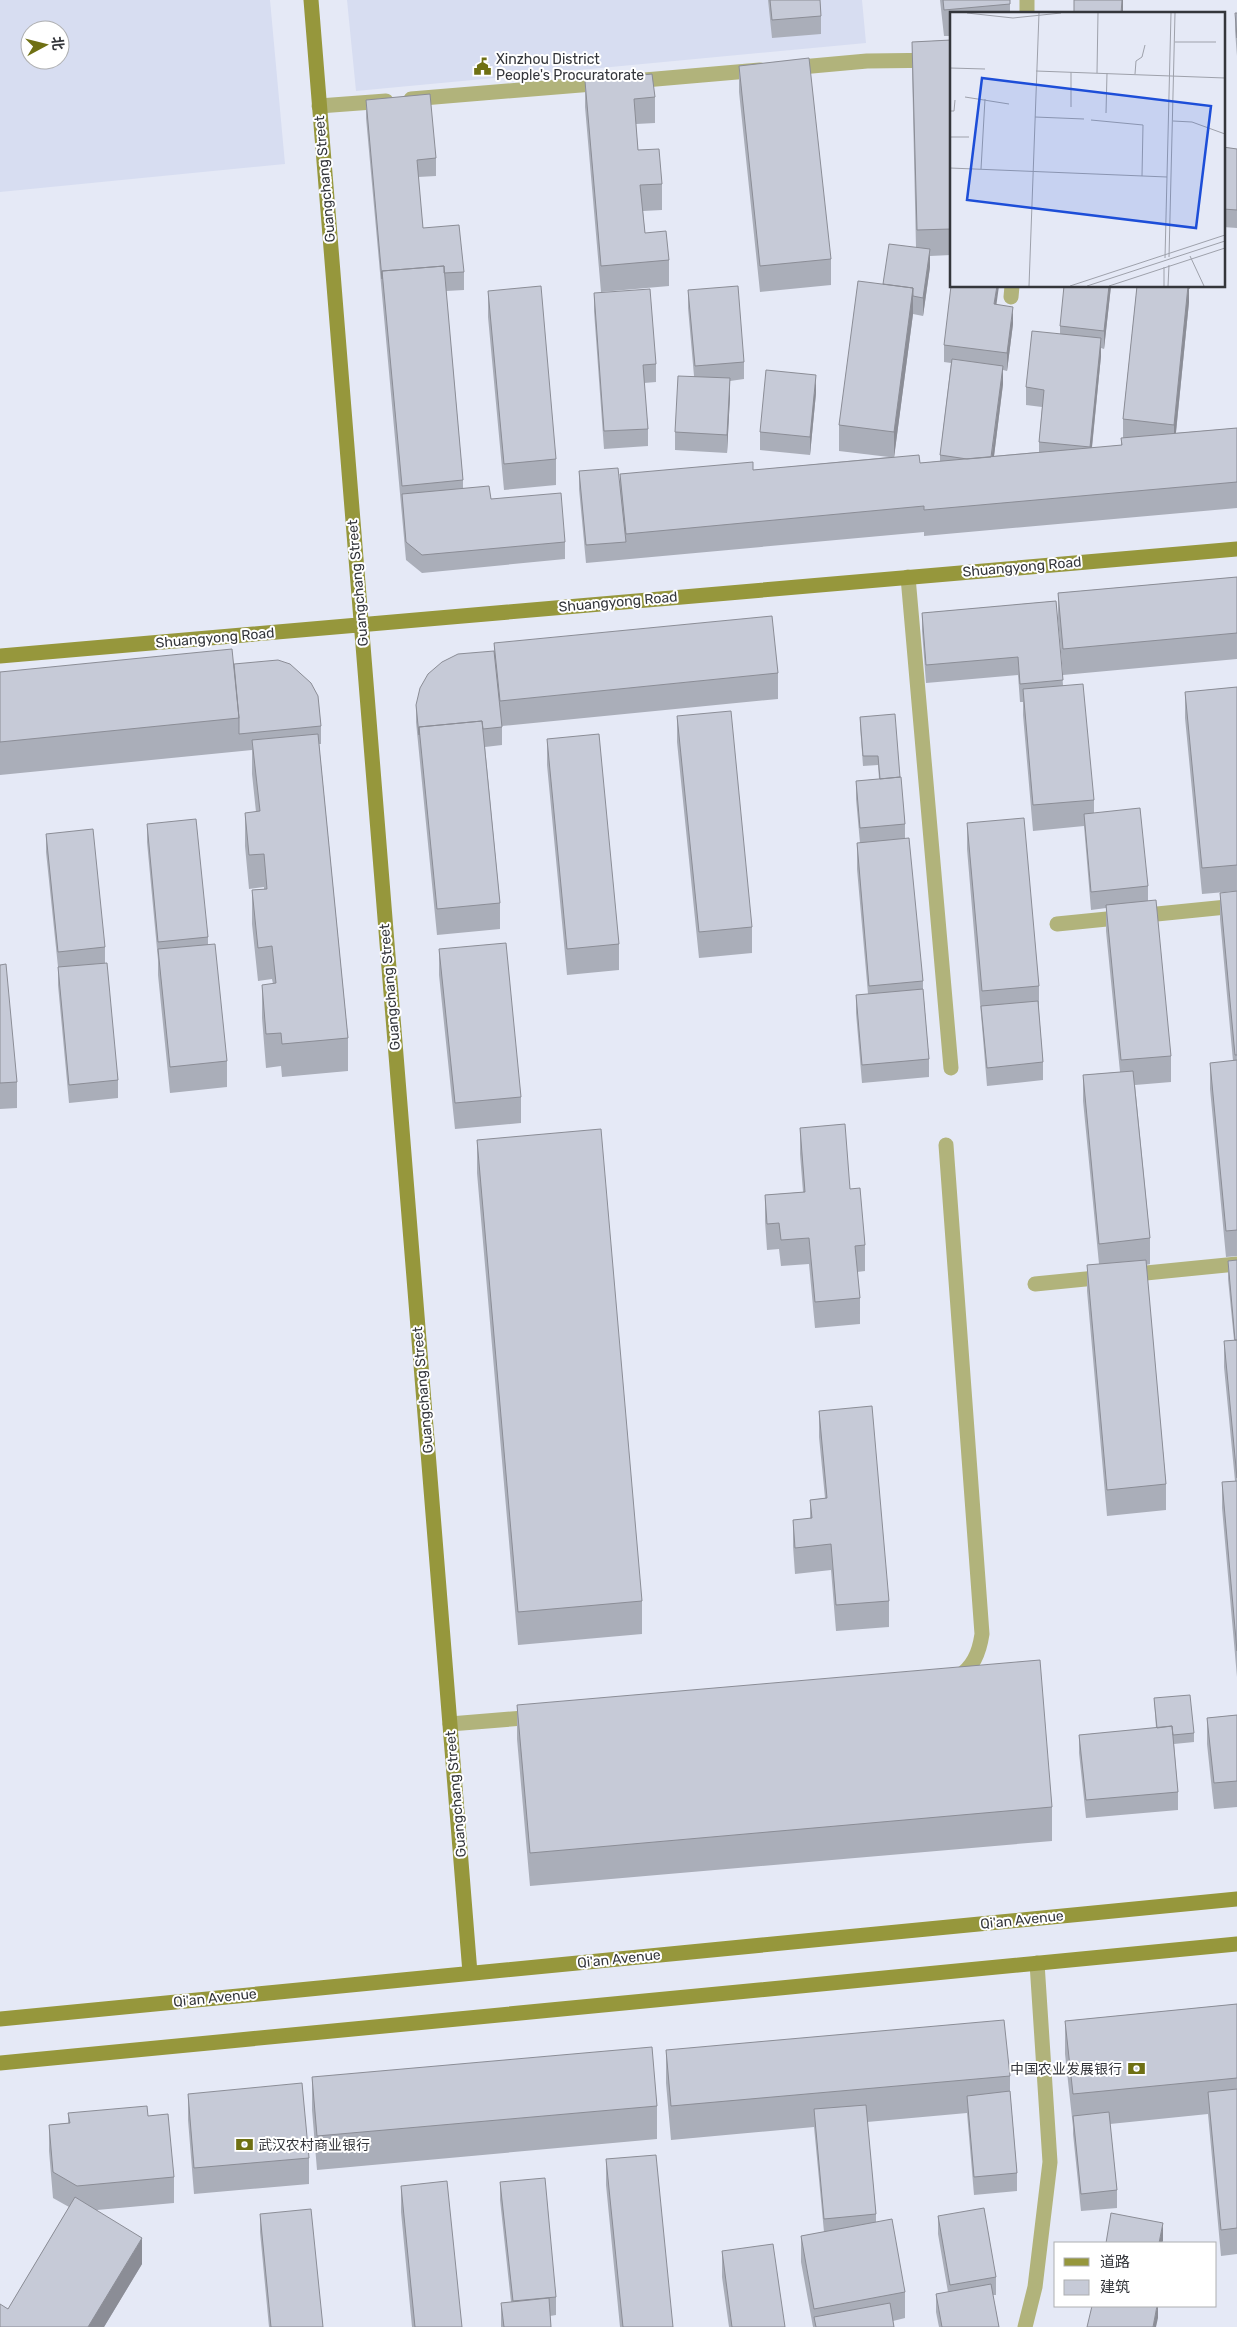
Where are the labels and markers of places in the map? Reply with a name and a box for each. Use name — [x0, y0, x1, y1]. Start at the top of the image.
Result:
place label: Xinzhou District People's Procuratorate — [496, 51, 644, 84]
public building icon: Xinzhou District People's Procuratorate — [472, 57, 492, 77]
bank icon: 中国农业发展银行 — [1126, 2059, 1146, 2079]
place label: 中国农业发展银行 — [1010, 2061, 1122, 2078]
bank icon: 武汉农村商业银行 — [234, 2135, 254, 2155]
place label: 武汉农村商业银行 — [258, 2137, 370, 2154]

